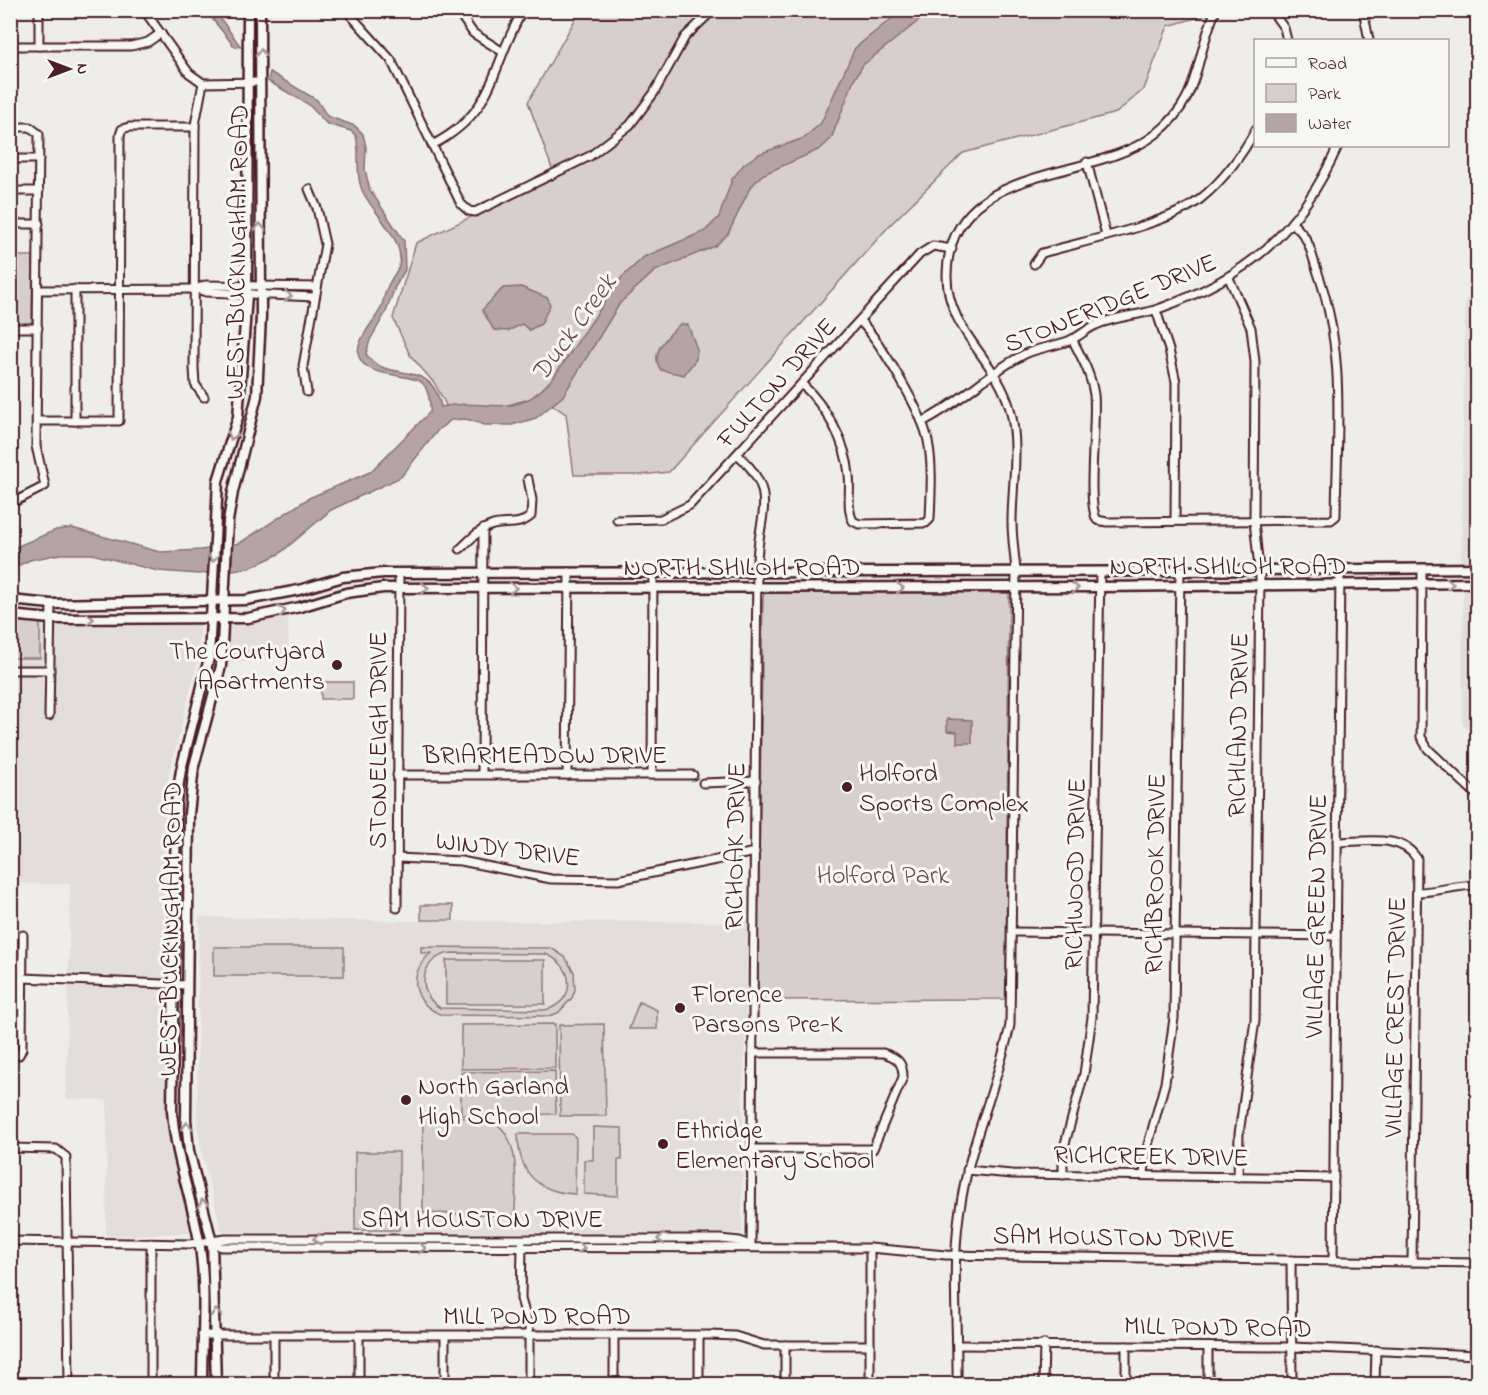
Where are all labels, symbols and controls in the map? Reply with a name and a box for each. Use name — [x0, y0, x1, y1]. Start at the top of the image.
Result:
north arrow — [39, 39, 99, 99]
legend — [1254, 39, 1449, 147]
one-way arrow — [255, 48, 267, 57]
text: Road — [1308, 52, 1347, 78]
text: N — [70, 64, 94, 75]
text: Park — [1308, 82, 1341, 108]
street label: WEST BUCKINGHAM ROAD — [217, 104, 261, 400]
text: Water — [1308, 112, 1352, 138]
one-way arrow — [254, 222, 266, 231]
street label: STONERIDGE DRIVE — [999, 245, 1223, 365]
water label: Duck Creek — [523, 266, 628, 390]
one-way arrow — [283, 289, 292, 302]
street label: FULTON DRIVE — [708, 310, 848, 459]
one-way arrow — [227, 430, 239, 441]
street label: NORTH SHILOH ROAD — [1110, 549, 1347, 587]
street label: NORTH SHILOH ROAD — [624, 550, 861, 588]
one-way arrow — [207, 554, 220, 563]
one-way arrow — [1445, 578, 1454, 590]
one-way arrow — [896, 581, 905, 594]
one-way arrow — [1070, 581, 1079, 594]
one-way arrow — [421, 582, 430, 594]
one-way arrow — [508, 582, 517, 594]
one-way arrow — [277, 606, 287, 619]
one-way arrow — [85, 613, 94, 625]
street label: STONELEIGH DRIVE — [361, 631, 399, 849]
street label: RICHLAND DRIVE — [1219, 632, 1261, 818]
place label: The Courtyard Apartments — [169, 634, 325, 702]
marker: The Courtyard Apartments — [330, 658, 344, 672]
street label: BRIARMEADOW DRIVE — [422, 738, 667, 776]
place label: Holford Sports Complex — [859, 756, 1029, 824]
street label: RICHOAK DRIVE — [717, 762, 757, 930]
street label: RICHBROOK DRIVE — [1136, 773, 1178, 975]
street label: RICHWOOD DRIVE — [1056, 778, 1098, 970]
marker: Holford Sports Complex — [840, 780, 854, 794]
street label: WEST BUCKINGHAM ROAD — [150, 781, 194, 1077]
street label: VILLAGE GREEN DRIVE — [1297, 794, 1339, 1040]
street label: WINDY DRIVE — [433, 823, 582, 879]
park label: Holford Park — [817, 858, 950, 896]
street label: VILLAGE CREST DRIVE — [1376, 896, 1418, 1139]
place label: Florence Parsons Pre-K — [691, 977, 843, 1045]
marker: Florence Parsons Pre-K — [673, 1001, 687, 1015]
place label: North Garland High School — [418, 1069, 569, 1137]
marker: North Garland High School — [399, 1093, 413, 1107]
place label: Ethridge Elementary School — [675, 1113, 874, 1181]
one-way arrow — [180, 1121, 193, 1130]
marker: Ethridge Elementary School — [656, 1137, 670, 1151]
street label: RICHCREEK DRIVE — [1053, 1137, 1249, 1179]
one-way arrow — [198, 1198, 210, 1209]
street label: SAM HOUSTON DRIVE — [361, 1202, 603, 1240]
street label: SAM HOUSTON DRIVE — [992, 1218, 1235, 1260]
one-way arrow — [313, 1233, 322, 1245]
one-way arrow — [657, 1233, 666, 1245]
one-way arrow — [417, 1242, 426, 1254]
one-way arrow — [576, 1242, 585, 1254]
street label: MILL POND ROAD — [443, 1299, 631, 1337]
street label: MILL POND ROAD — [1124, 1308, 1312, 1350]
one-way arrow — [209, 1309, 222, 1318]

